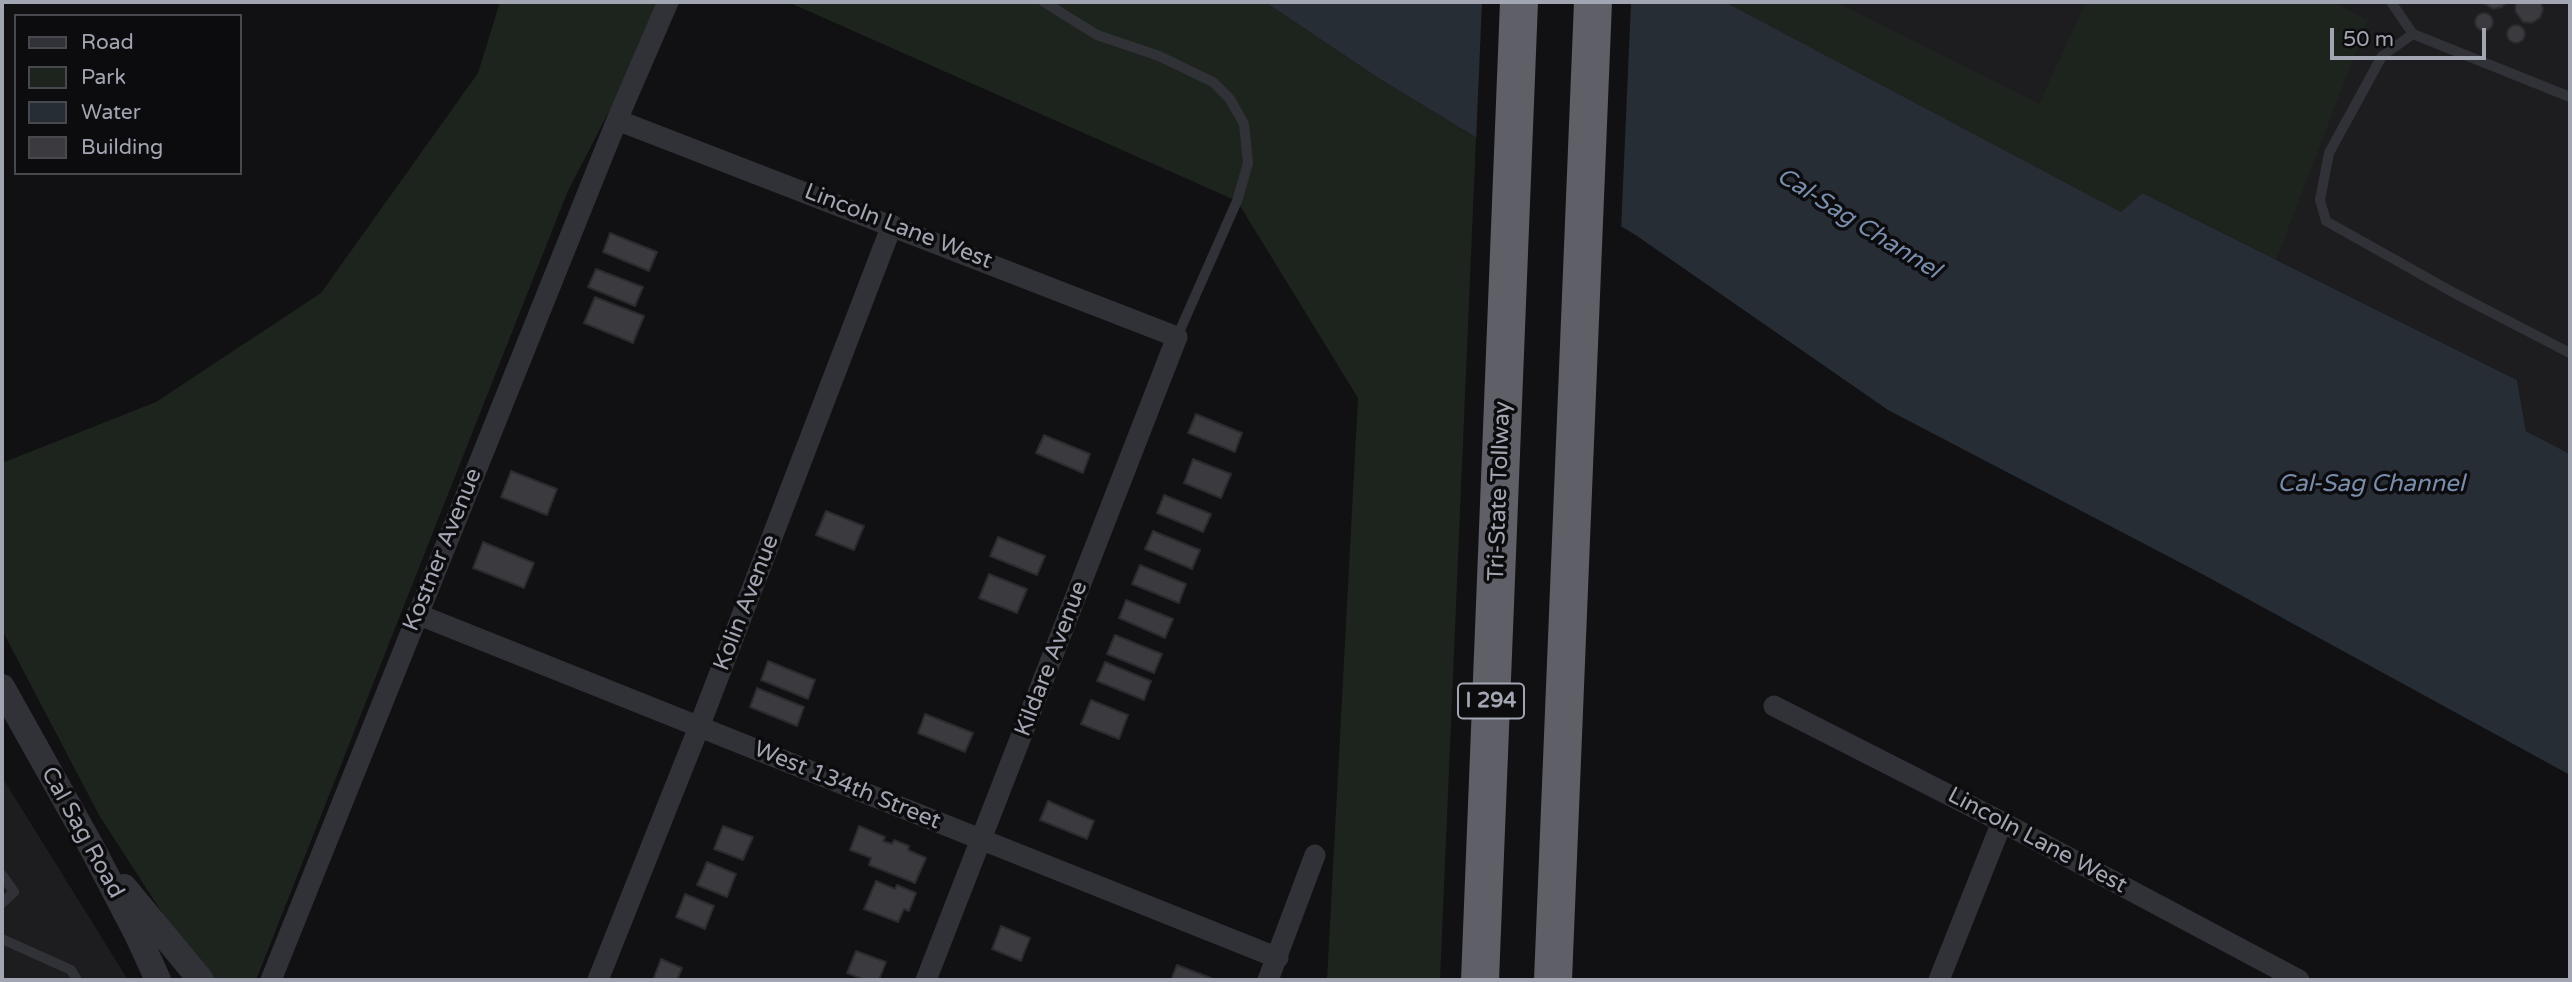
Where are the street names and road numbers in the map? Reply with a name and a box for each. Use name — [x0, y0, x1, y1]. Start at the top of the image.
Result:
street label: Lincoln Lane West — [800, 178, 996, 276]
street label: Tri-State Tollway — [1483, 401, 1517, 581]
street label: Kostner Avenue — [398, 465, 488, 635]
street label: Kolin Avenue — [708, 531, 786, 675]
street label: Kildare Avenue — [1010, 577, 1094, 741]
road number: I 294 — [1458, 684, 1524, 718]
street label: West 134th Street — [750, 736, 944, 836]
street label: Cal Sag Road — [35, 762, 129, 904]
street label: Lincoln Lane West — [1943, 782, 2131, 900]

